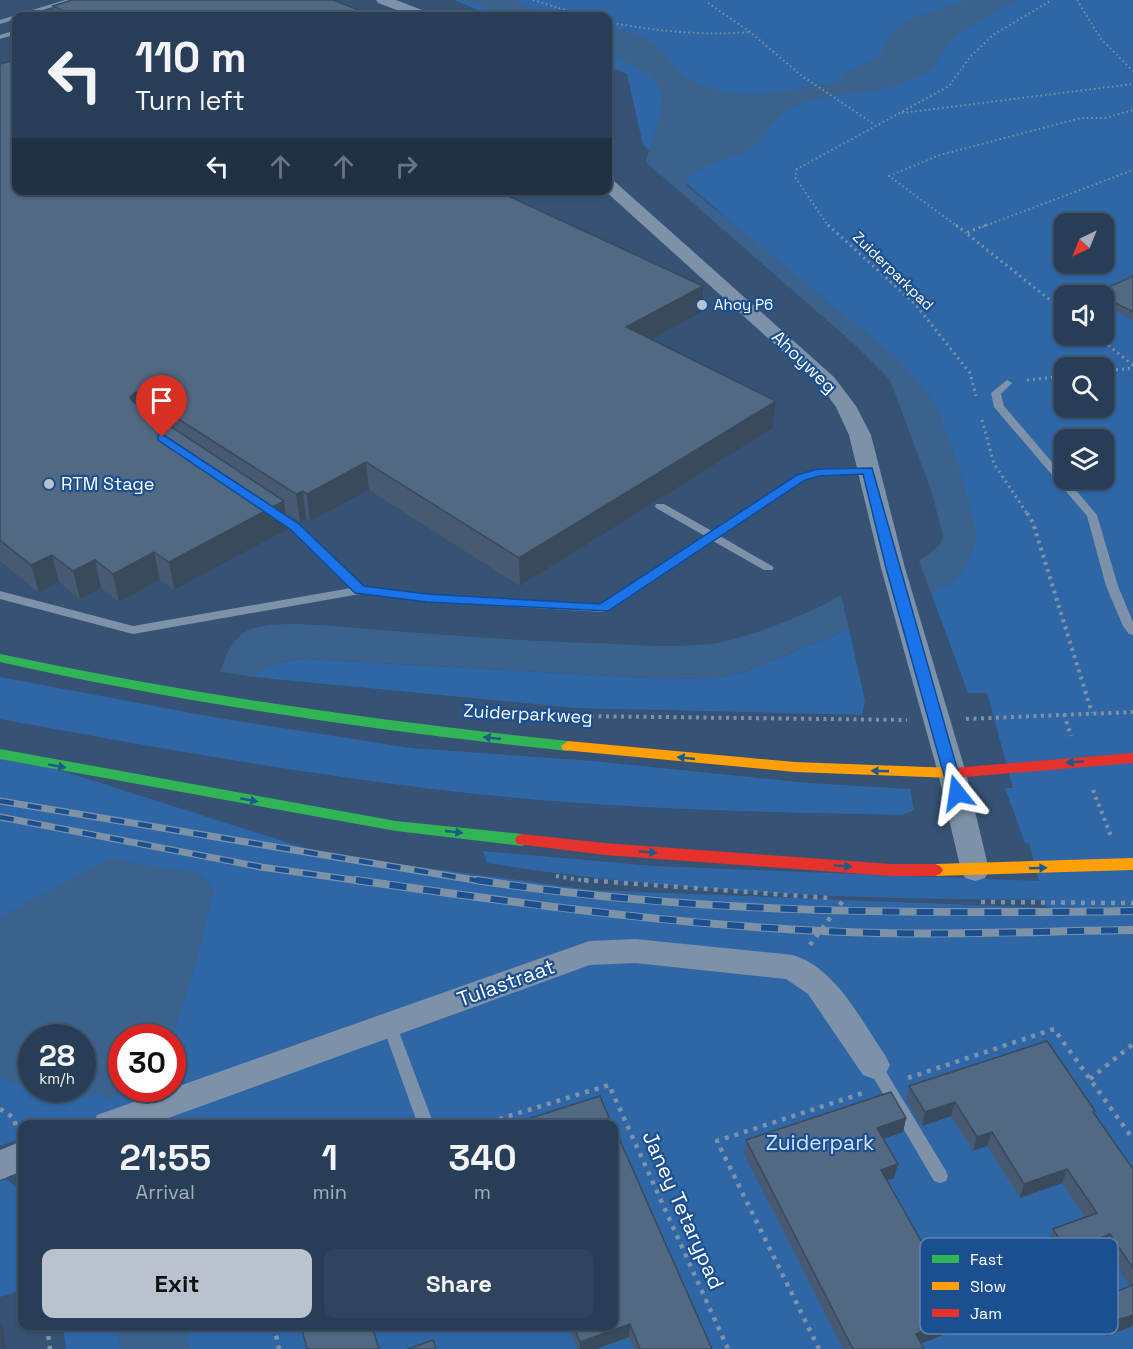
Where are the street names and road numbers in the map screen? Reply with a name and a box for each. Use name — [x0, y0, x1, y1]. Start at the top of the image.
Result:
street label: Zuiderparkpad — [849, 227, 938, 314]
street label: Ahoyweg — [767, 325, 841, 398]
street label: Zuiderparkweg — [463, 699, 593, 728]
street label: Tulastraat — [453, 952, 558, 1013]
street label: Janey Tetarypad — [636, 1126, 730, 1293]

